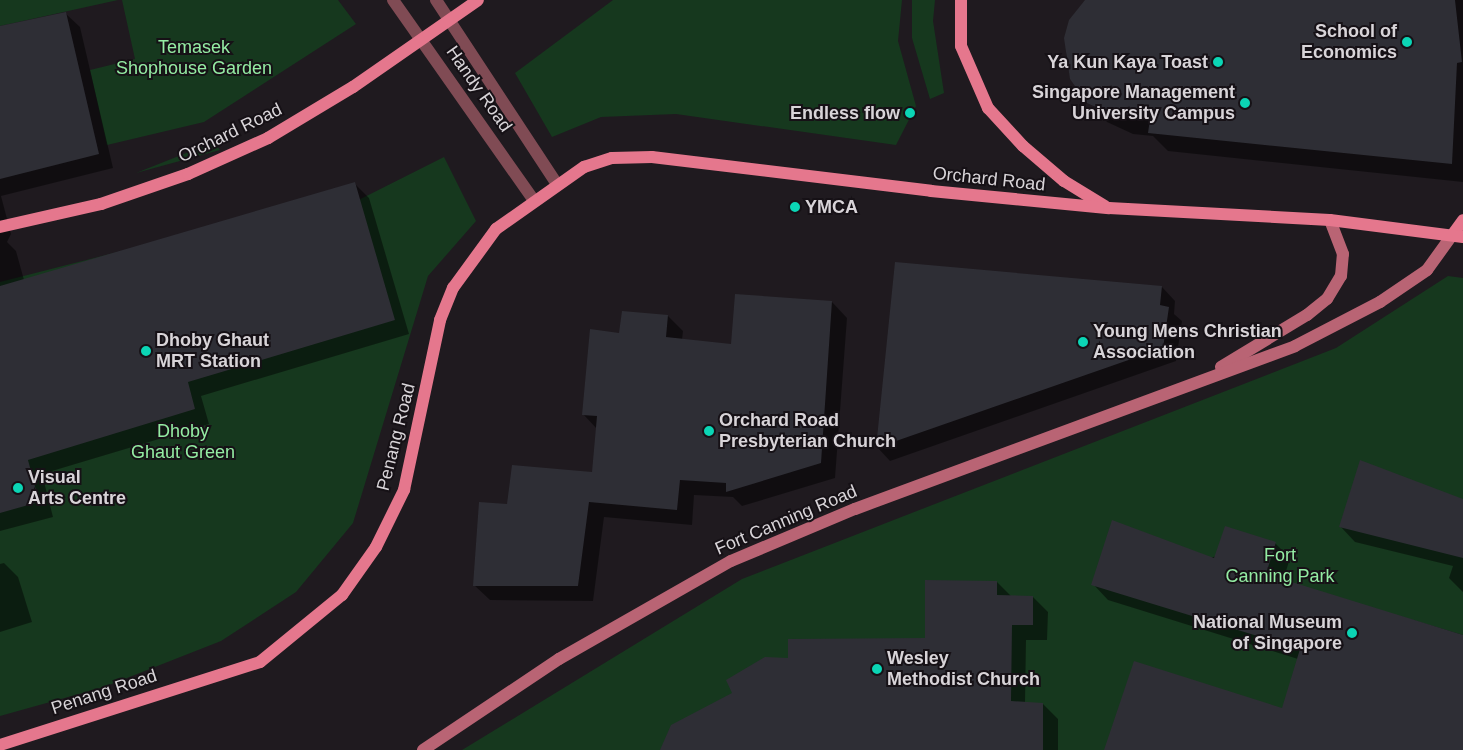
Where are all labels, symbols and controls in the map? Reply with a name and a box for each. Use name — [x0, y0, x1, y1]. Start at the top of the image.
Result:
place label: School of Economics — [1301, 21, 1397, 64]
marker: School of Economics — [1401, 36, 1413, 48]
park label: Temasek Shophouse Garden — [116, 37, 272, 80]
street label: Handy Road — [441, 42, 517, 136]
place label: Ya Kun Kaya Toast — [1047, 51, 1208, 73]
marker: Ya Kun Kaya Toast — [1212, 56, 1224, 68]
place label: Singapore Management University Campus — [1032, 82, 1235, 125]
marker: Singapore Management University Campus — [1239, 97, 1251, 109]
street label: Orchard Road — [174, 99, 286, 167]
place label: Endless flow — [790, 102, 900, 124]
marker: Endless flow — [904, 107, 916, 119]
street label: Orchard Road — [932, 162, 1046, 196]
place label: YMCA — [805, 196, 858, 218]
marker: YMCA — [789, 201, 801, 213]
place label: Young Mens Christian Association — [1093, 321, 1282, 364]
place label: Dhoby Ghaut MRT Station — [156, 330, 269, 372]
marker: Young Mens Christian Association — [1077, 336, 1089, 348]
marker: Dhoby Ghaut MRT Station — [140, 345, 152, 357]
street label: Penang Road — [372, 381, 420, 493]
place label: Orchard Road Presbyterian Church — [719, 410, 896, 452]
park label: Dhoby Ghaut Green — [131, 421, 235, 464]
marker: Orchard Road Presbyterian Church — [703, 425, 715, 437]
place label: Visual Arts Centre — [28, 467, 126, 509]
street label: Fort Canning Road — [712, 480, 860, 560]
marker: Visual Arts Centre — [12, 482, 24, 494]
park label: Fort Canning Park — [1225, 545, 1335, 588]
place label: National Museum of Singapore — [1193, 612, 1342, 654]
marker: National Museum of Singapore — [1346, 627, 1358, 639]
place label: Wesley Methodist Church — [887, 648, 1040, 691]
marker: Wesley Methodist Church — [871, 663, 883, 675]
street label: Penang Road — [48, 665, 160, 719]

